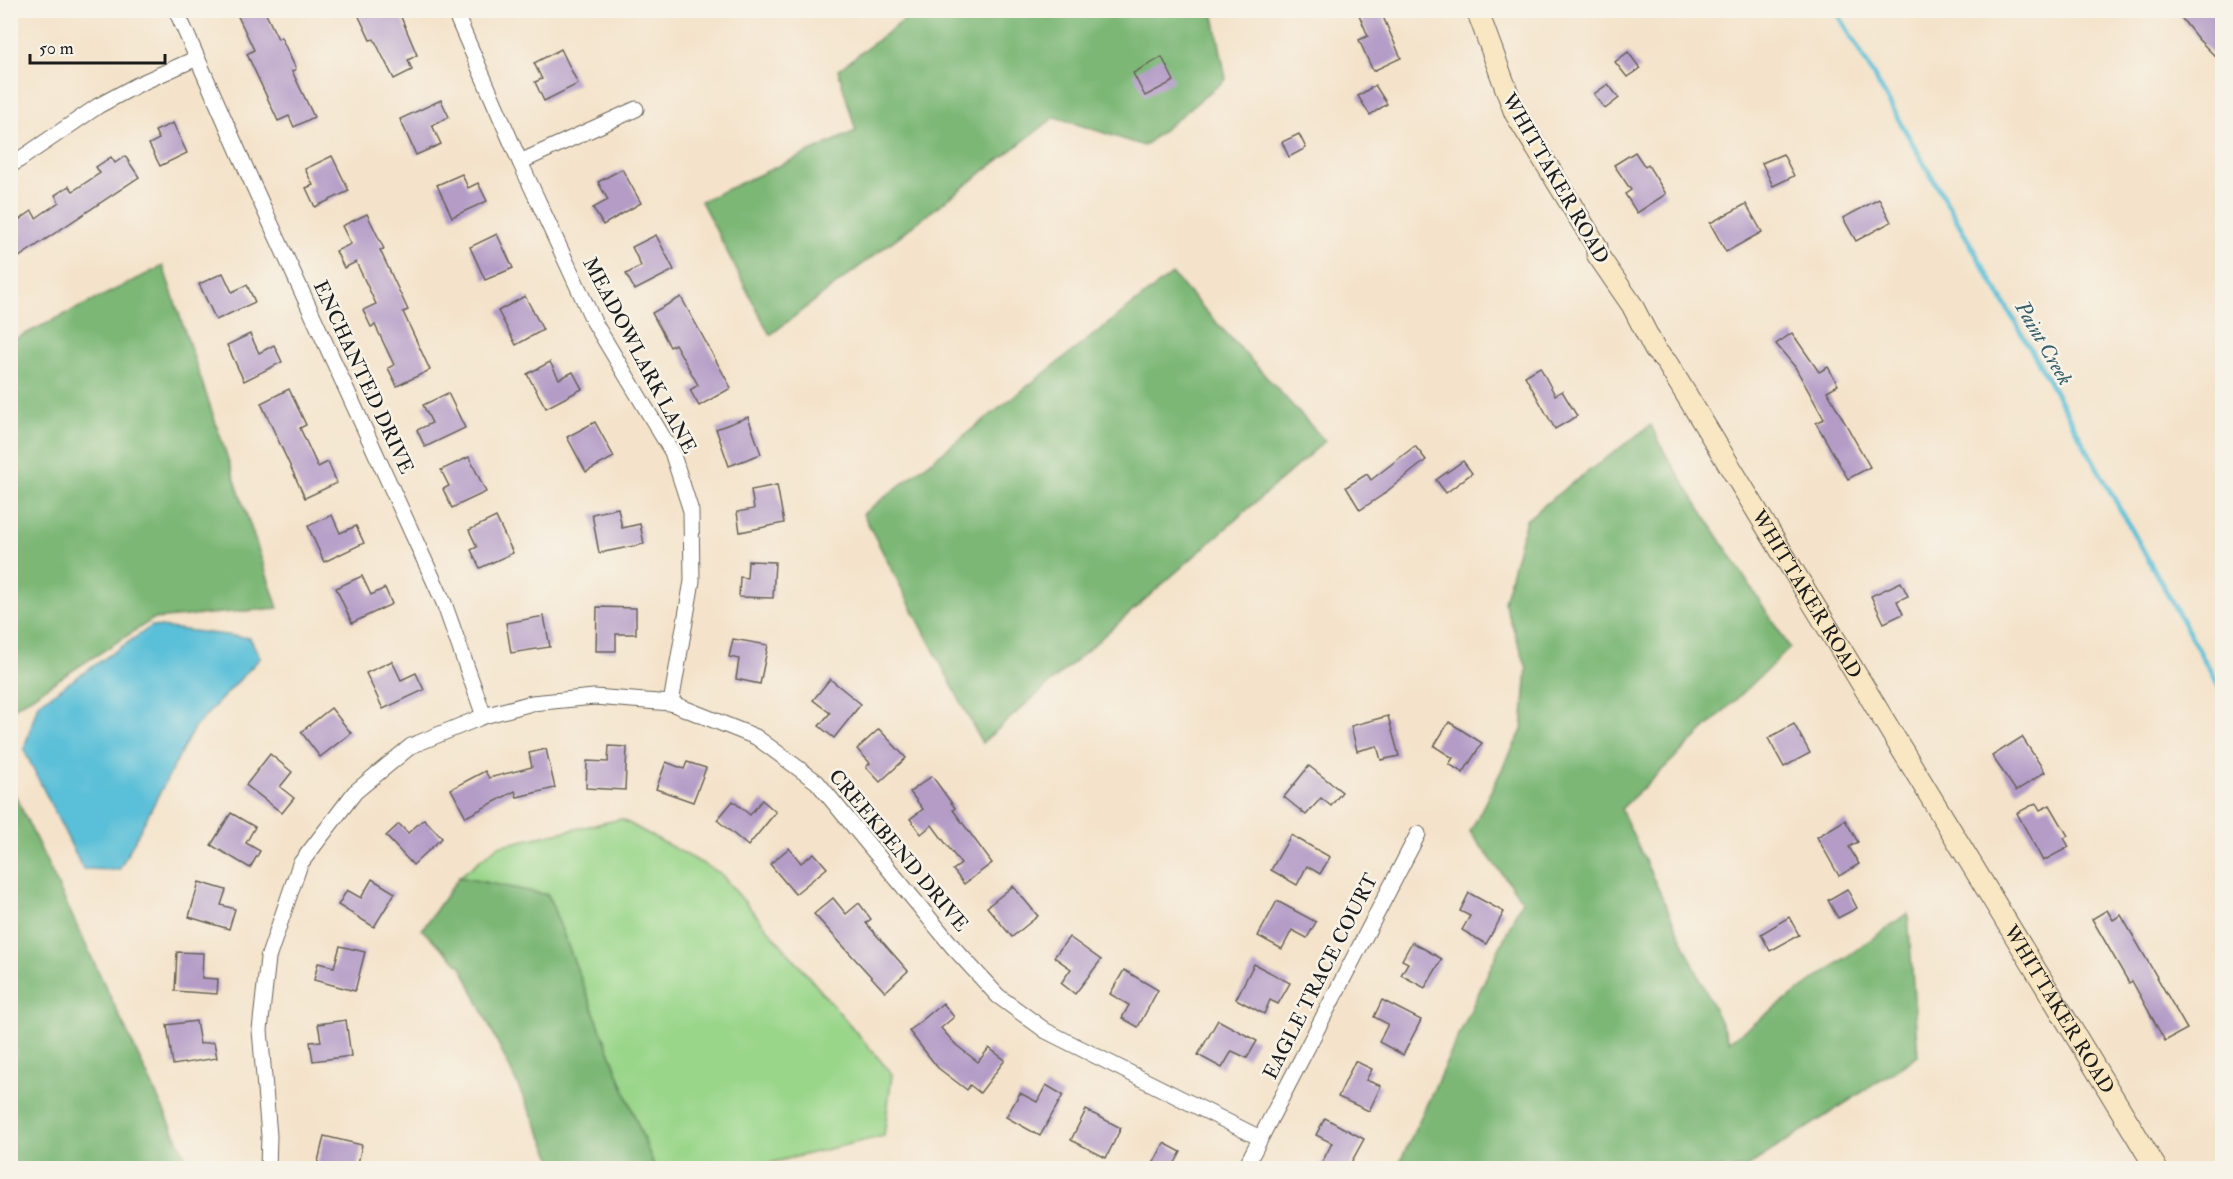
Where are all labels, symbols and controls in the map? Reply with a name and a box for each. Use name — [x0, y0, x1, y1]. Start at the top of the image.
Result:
scale bar — [30, 27, 165, 65]
text: 50 m — [39, 37, 74, 60]
street label: WHITTAKER ROAD — [1496, 88, 1615, 268]
street label: MEADOWLARK LANE — [577, 253, 702, 458]
street label: ENCHANTED DRIVE — [308, 277, 419, 478]
water label: Paint Creek — [2008, 295, 2078, 390]
street label: WHITTAKER ROAD — [1745, 504, 1868, 683]
street label: CREEKBEND DRIVE — [823, 764, 974, 937]
street label: EAGLE TRACE COURT — [1258, 869, 1383, 1083]
street label: WHITTAKER ROAD — [1998, 920, 2120, 1098]

